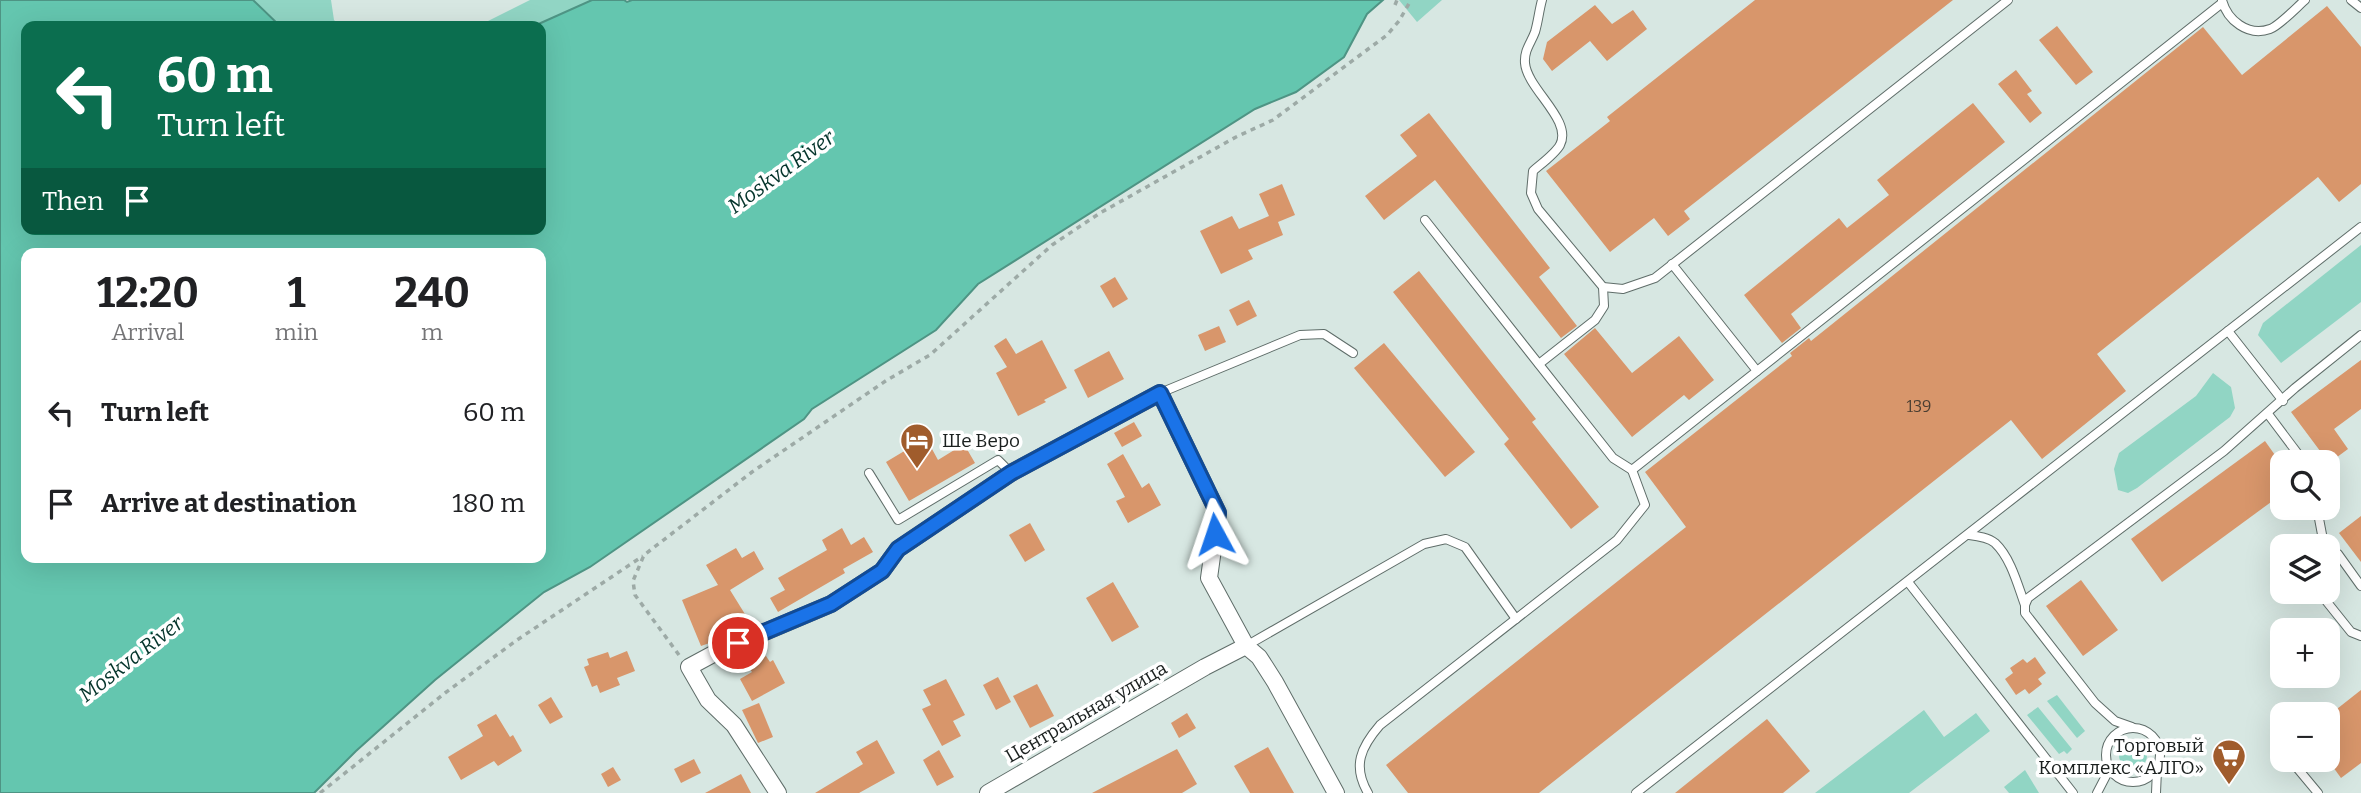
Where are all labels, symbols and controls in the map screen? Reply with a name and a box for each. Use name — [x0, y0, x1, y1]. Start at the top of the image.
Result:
text: 60 m — [157, 46, 273, 105]
icon: left — [42, 49, 133, 140]
text: Turn left — [157, 106, 285, 144]
water label: Moskva River — [723, 124, 841, 219]
icon: arrive — [118, 182, 156, 220]
text: Then — [42, 186, 104, 217]
text: 12:20 — [97, 268, 199, 318]
text: 1 — [287, 268, 306, 318]
text: 240 — [394, 268, 470, 318]
text: Arrival — [111, 318, 184, 346]
text: min — [275, 318, 318, 346]
text: m — [421, 318, 443, 346]
icon: left — [42, 394, 80, 432]
text: Turn left — [101, 397, 209, 428]
text: 60 m — [463, 397, 525, 428]
house number: 139 — [1907, 397, 1932, 416]
hotel icon: Ше Веро — [898, 421, 936, 470]
place label: Ше Веро — [942, 429, 1020, 452]
map controls — [2270, 450, 2340, 772]
button: search — [2270, 450, 2340, 520]
icon: arrive — [42, 485, 80, 523]
text: Arrive at destination — [101, 488, 356, 519]
text: 180 m — [452, 488, 525, 519]
position arrow — [1178, 497, 1252, 571]
button: layers — [2270, 534, 2340, 604]
water label: Moskva River — [74, 609, 190, 708]
pin — [708, 613, 768, 673]
button: + — [2270, 618, 2340, 688]
icon: arrive — [719, 624, 757, 662]
street label: Центральная улица — [1001, 656, 1171, 768]
button: − — [2270, 702, 2340, 772]
place label: Торговый Комплекс «АЛГО» — [2038, 734, 2204, 779]
supermarket icon: Торговый Комплекс «АЛГО» — [2210, 737, 2248, 786]

